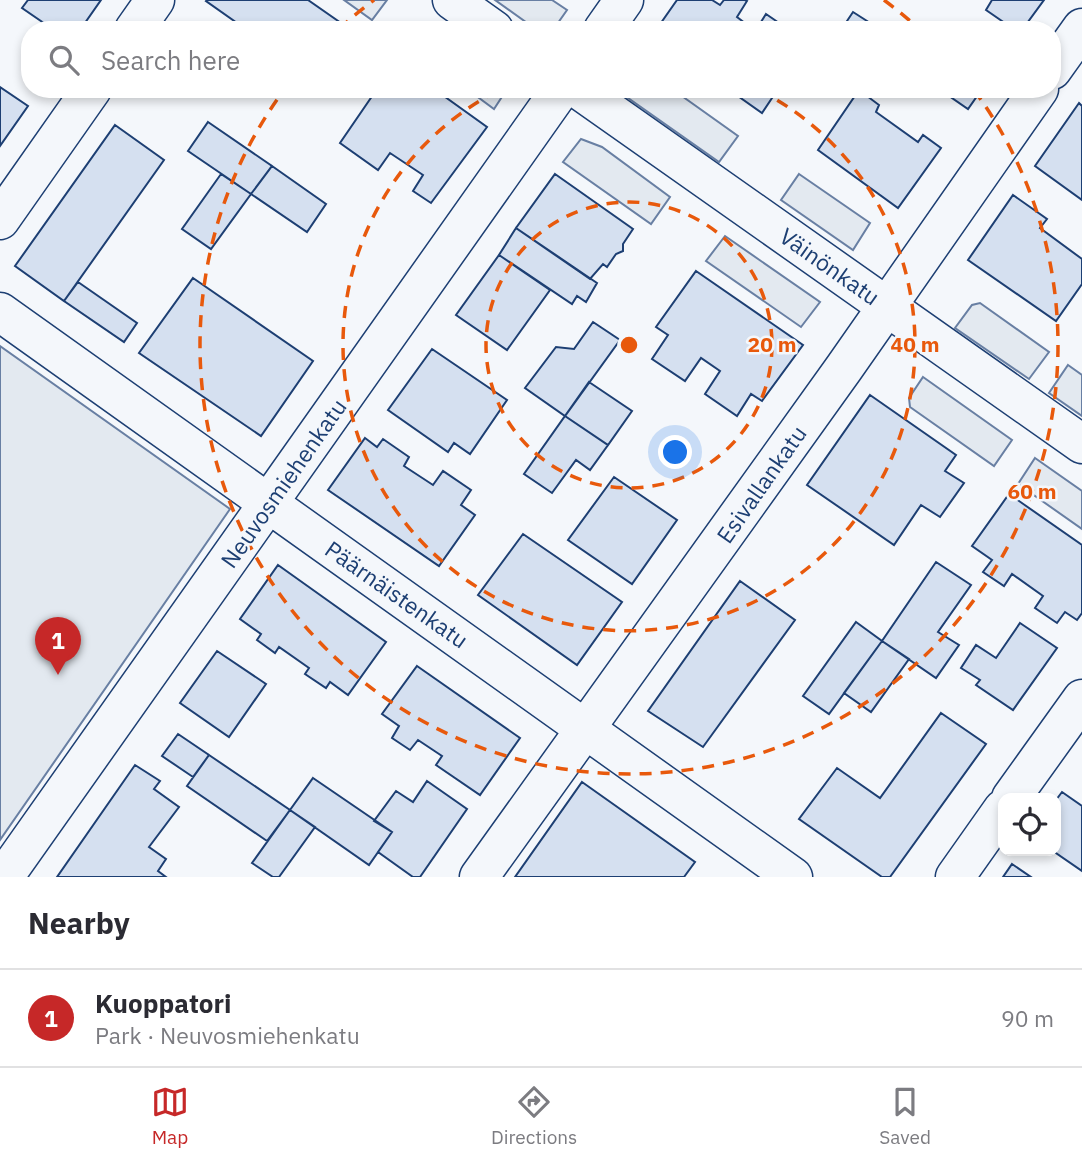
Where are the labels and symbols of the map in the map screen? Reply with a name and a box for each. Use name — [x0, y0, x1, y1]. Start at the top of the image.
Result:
street label: Väinönkatu — [774, 221, 886, 311]
text: 20 m — [748, 330, 796, 358]
text: 40 m — [891, 330, 939, 358]
centre of rings — [617, 333, 641, 357]
street label: Neuvosmiehenkatu — [213, 393, 353, 573]
street label: Esivallankatu — [709, 419, 813, 549]
your location — [658, 435, 692, 469]
text: 60 m — [1008, 477, 1056, 505]
street label: Päärnäistenkatu — [320, 534, 474, 654]
pin: 1 — [35, 617, 81, 675]

